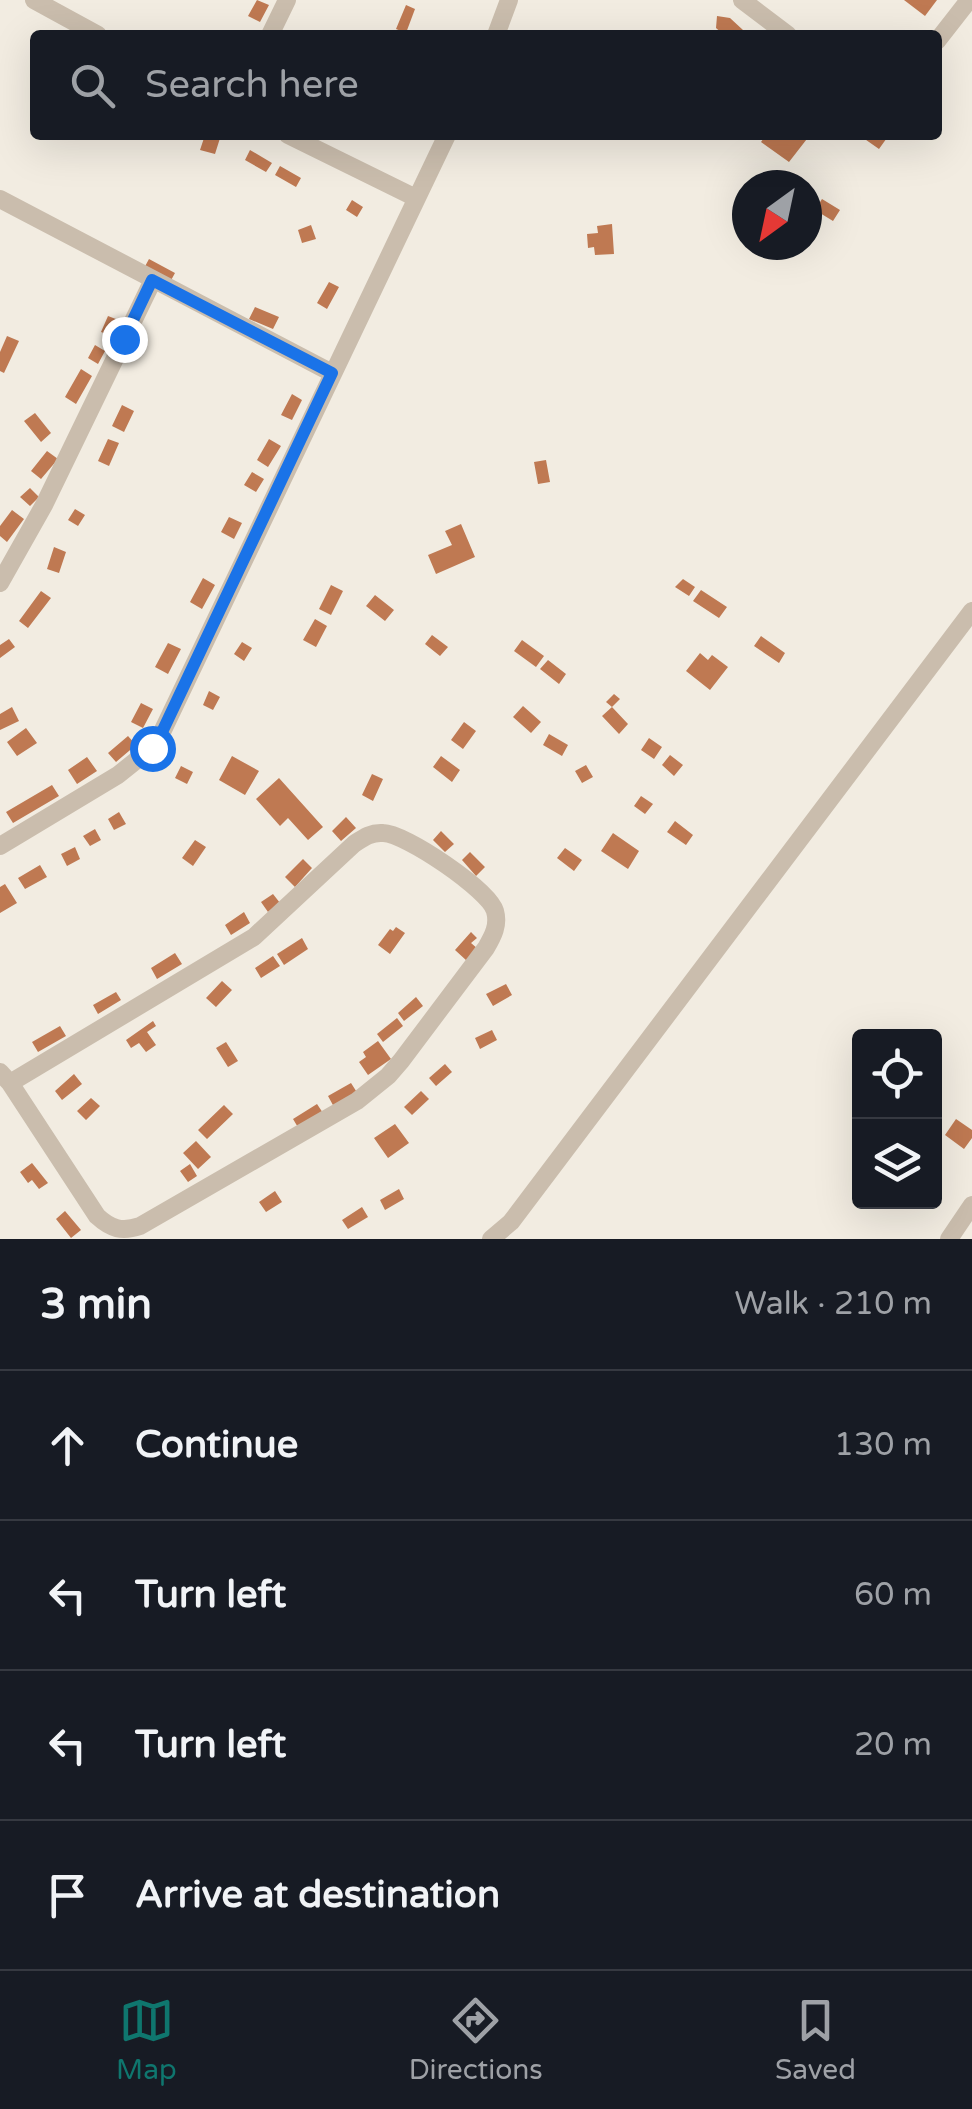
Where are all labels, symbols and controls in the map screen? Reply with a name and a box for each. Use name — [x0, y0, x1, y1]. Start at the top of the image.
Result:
search box — [30, 30, 942, 140]
icon: search — [65, 58, 120, 113]
text: Search here — [145, 62, 359, 108]
north arrow — [732, 170, 822, 260]
route end — [102, 317, 148, 363]
route start — [130, 726, 176, 772]
map controls — [852, 1029, 942, 1209]
button: locate — [852, 1029, 942, 1119]
button: layers — [852, 1119, 942, 1209]
text: 3 min — [40, 1279, 152, 1330]
text: Walk · 210 m — [735, 1285, 932, 1323]
icon: ahead — [40, 1418, 95, 1473]
text: Continue — [135, 1422, 298, 1468]
text: 130 m — [834, 1426, 932, 1464]
icon: left — [40, 1568, 95, 1623]
text: Turn left — [135, 1572, 286, 1618]
text: 60 m — [854, 1576, 932, 1614]
icon: left — [40, 1718, 95, 1773]
text: Turn left — [135, 1722, 286, 1768]
text: 20 m — [854, 1726, 932, 1764]
icon: arrive — [40, 1868, 95, 1923]
text: Arrive at destination — [135, 1872, 500, 1918]
tab: Map — [116, 1993, 177, 2087]
tab: Directions — [409, 1993, 543, 2087]
tab: Saved — [775, 1993, 856, 2087]

